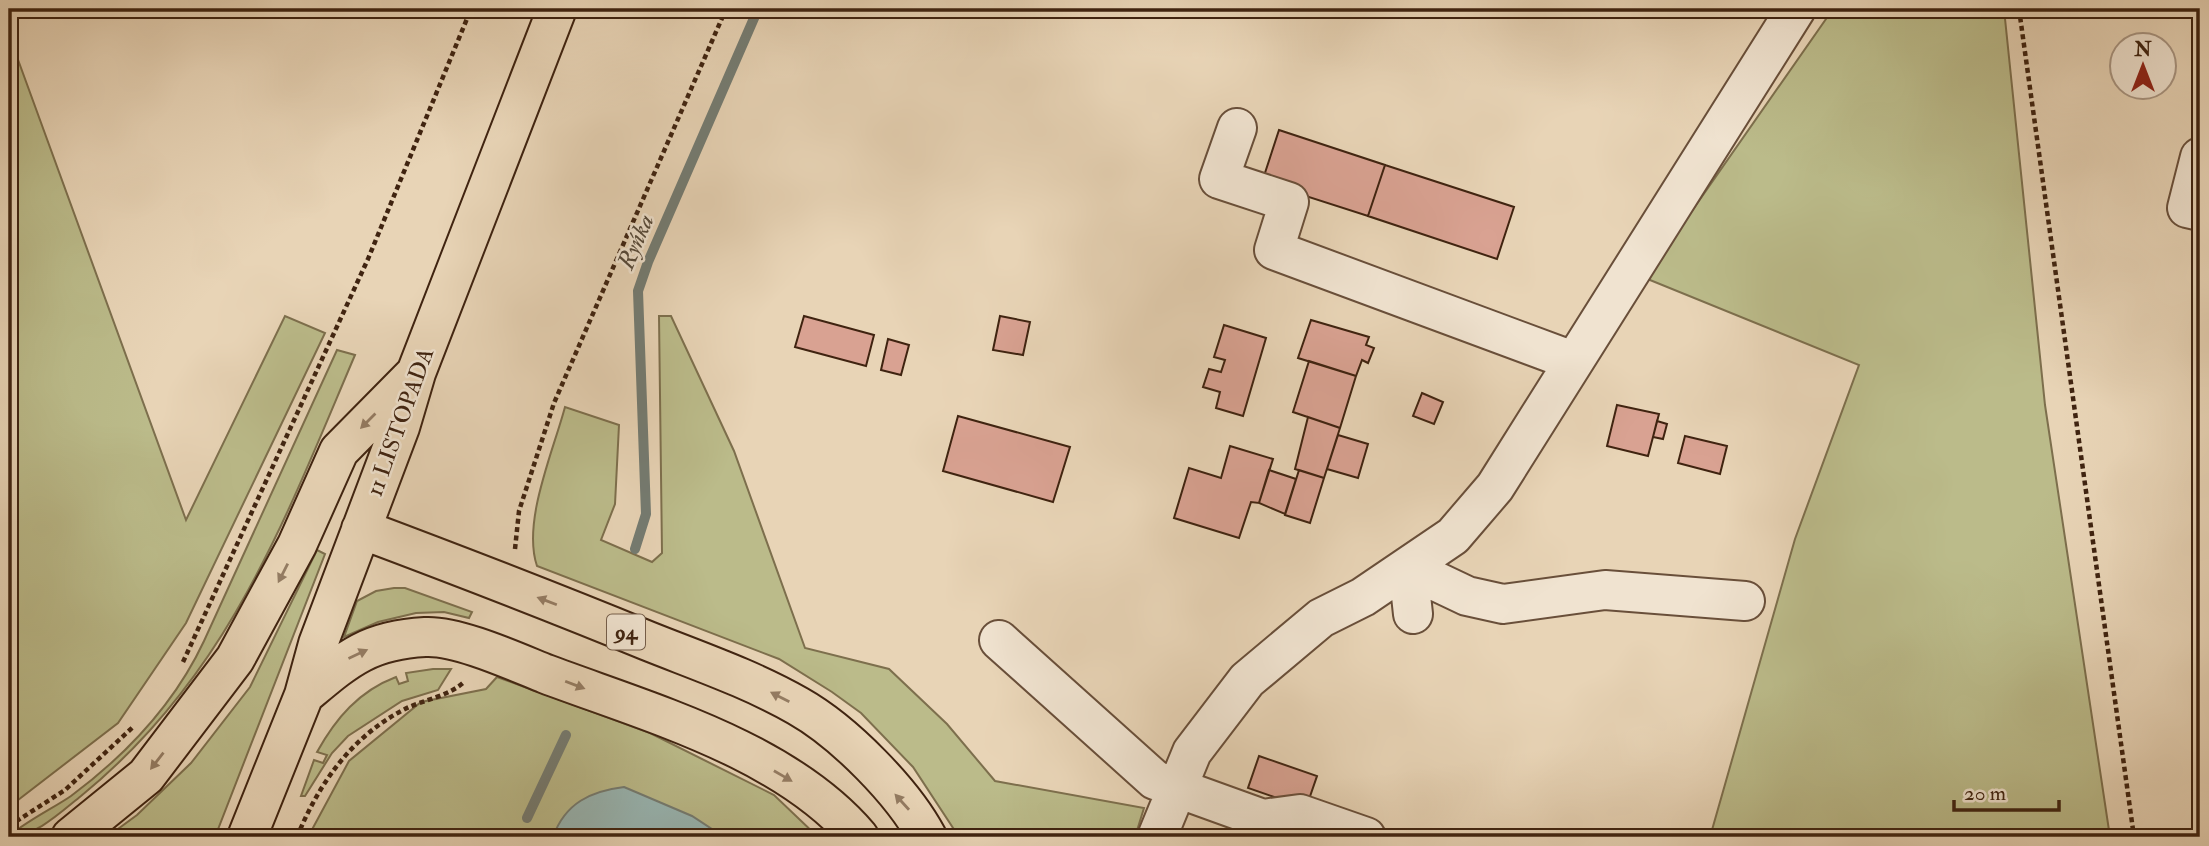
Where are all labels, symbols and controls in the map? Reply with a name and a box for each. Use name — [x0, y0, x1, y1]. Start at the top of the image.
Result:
north arrow — [2108, 32, 2178, 102]
text: N — [2133, 38, 2152, 62]
water label: Ryńka — [610, 210, 661, 275]
street label: 11 LISTOPADA — [360, 343, 440, 500]
one-way arrow — [361, 412, 377, 429]
one-way arrow — [277, 563, 289, 583]
one-way arrow — [537, 595, 558, 606]
road number: 94 — [607, 614, 645, 650]
one-way arrow — [348, 648, 368, 660]
one-way arrow — [564, 679, 585, 690]
one-way arrow — [770, 691, 790, 703]
one-way arrow — [150, 752, 164, 770]
one-way arrow — [773, 769, 792, 782]
scale bar — [1954, 769, 2058, 813]
text: 20 m — [1964, 780, 2006, 807]
one-way arrow — [895, 793, 910, 810]

